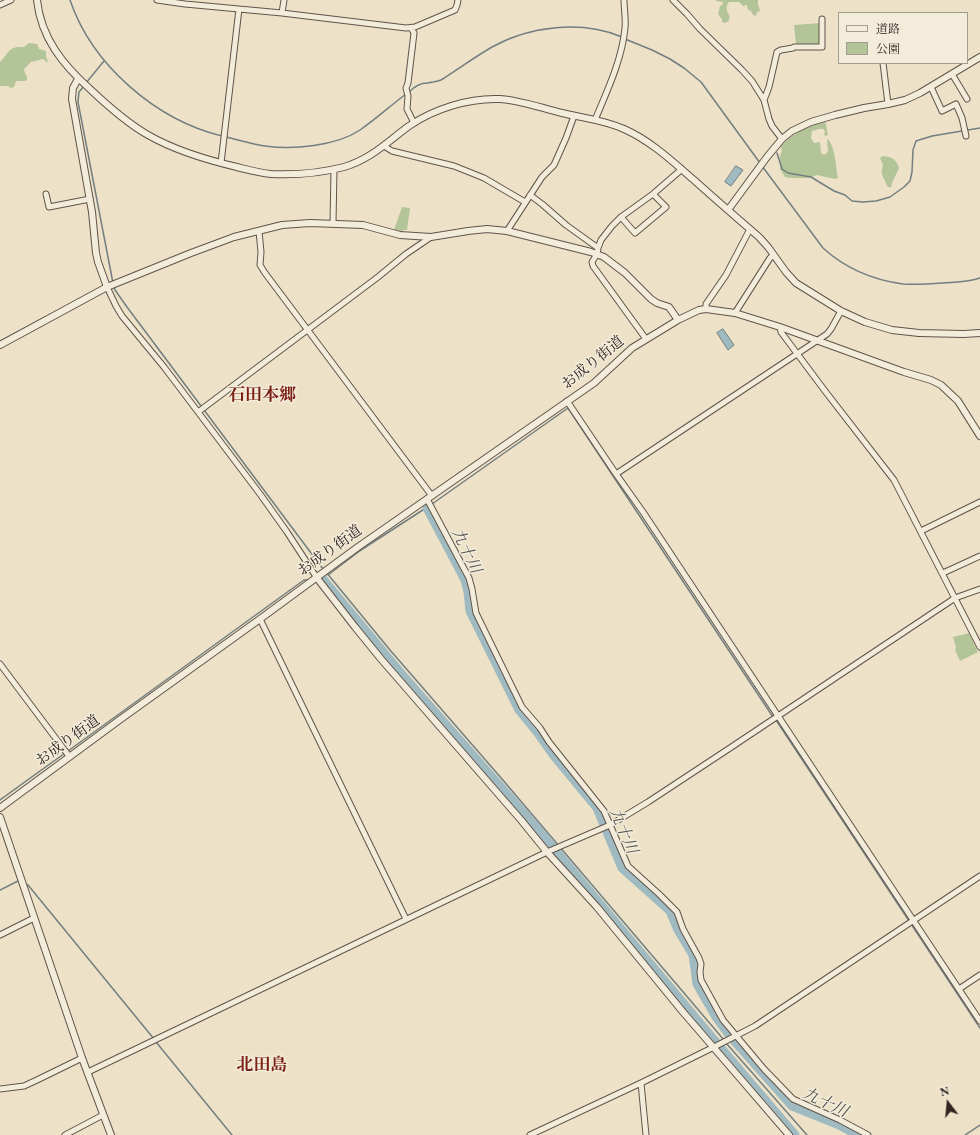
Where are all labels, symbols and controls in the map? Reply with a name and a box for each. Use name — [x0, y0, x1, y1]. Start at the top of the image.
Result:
legend — [838, 12, 968, 64]
text: 道路 — [876, 21, 900, 37]
text: 公園 — [876, 41, 900, 57]
street label: お成り街道 — [558, 332, 628, 394]
district label: 石田本郷 — [228, 385, 296, 405]
street label: お成り街道 — [294, 522, 366, 580]
water label: 九十川 — [447, 525, 485, 577]
street label: お成り街道 — [32, 712, 104, 770]
water label: 九十川 — [605, 805, 641, 857]
district label: 北田島 — [237, 1055, 287, 1075]
north arrow — [928, 1083, 968, 1123]
water label: 九十川 — [799, 1084, 851, 1122]
text: N — [938, 1084, 951, 1099]

